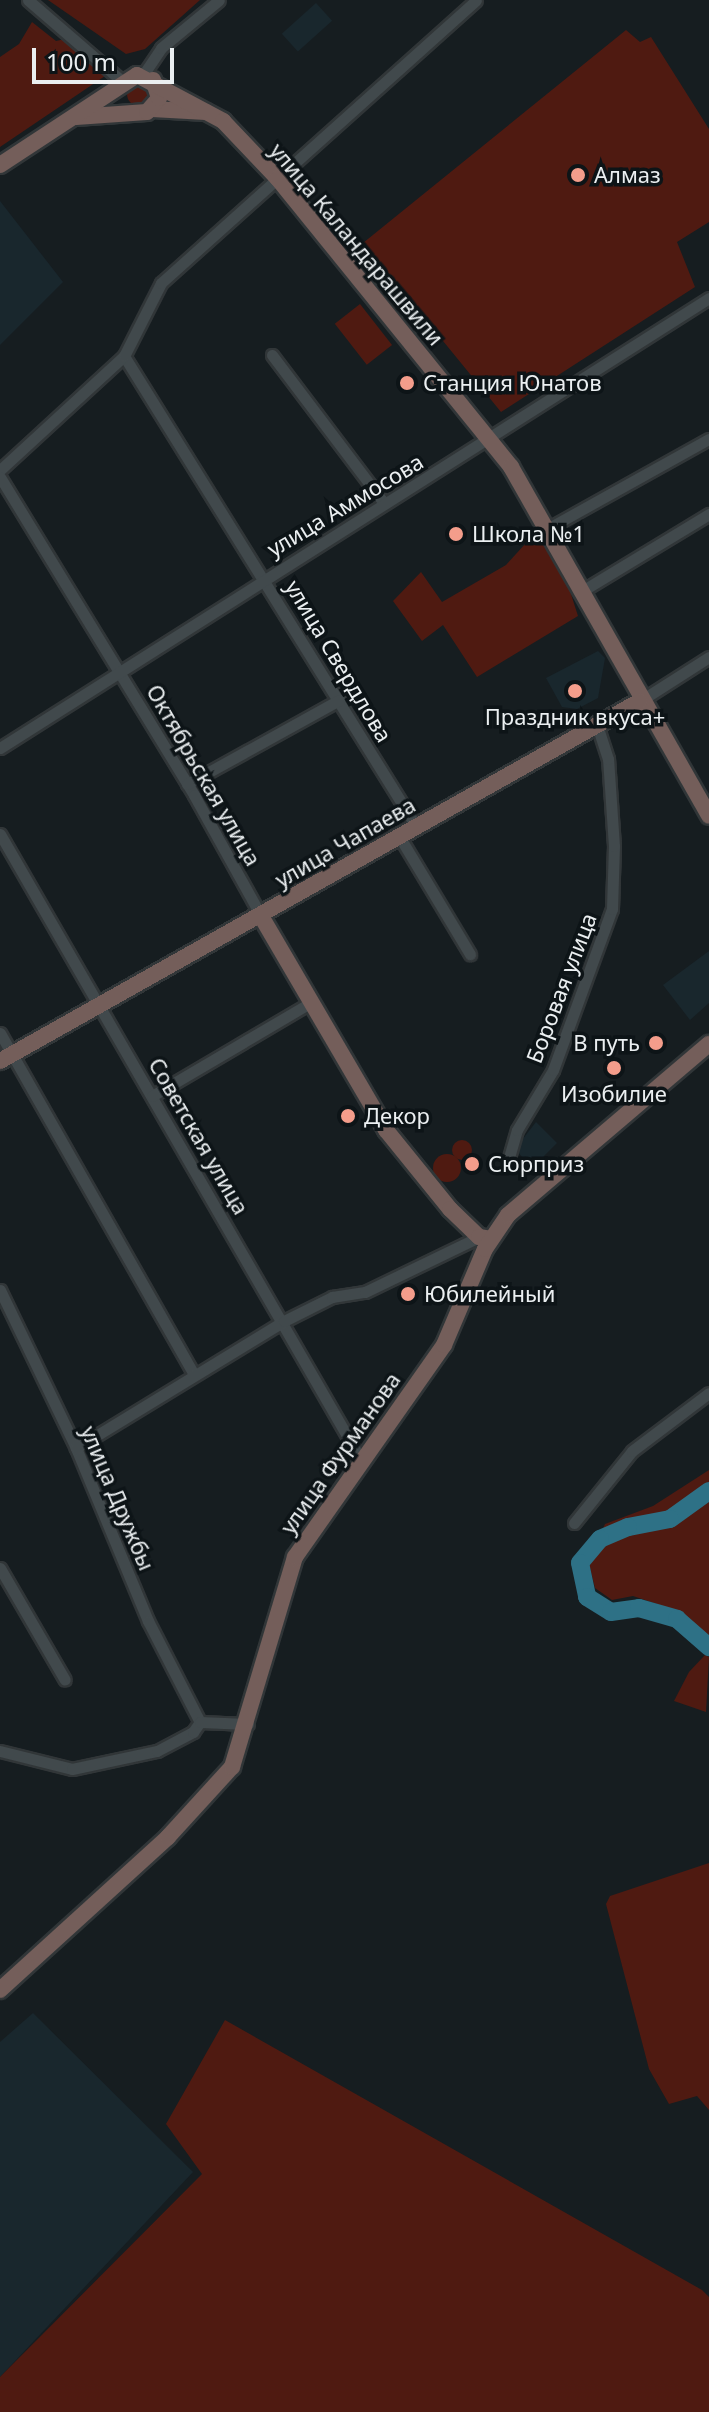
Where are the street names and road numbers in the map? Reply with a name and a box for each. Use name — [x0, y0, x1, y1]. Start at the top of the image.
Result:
street label: улица Каландарашвили — [265, 137, 449, 351]
street label: улица Аммосова — [262, 448, 428, 562]
street label: улица Свердлова — [280, 575, 398, 747]
street label: Октябрьская улица — [141, 680, 267, 870]
street label: улица Чапаева — [270, 791, 420, 893]
street label: Боровая улица — [520, 909, 602, 1067]
street label: Советская улица — [143, 1053, 255, 1219]
street label: улица Фурманова — [274, 1367, 406, 1539]
street label: улица Дружбы — [76, 1422, 160, 1574]

